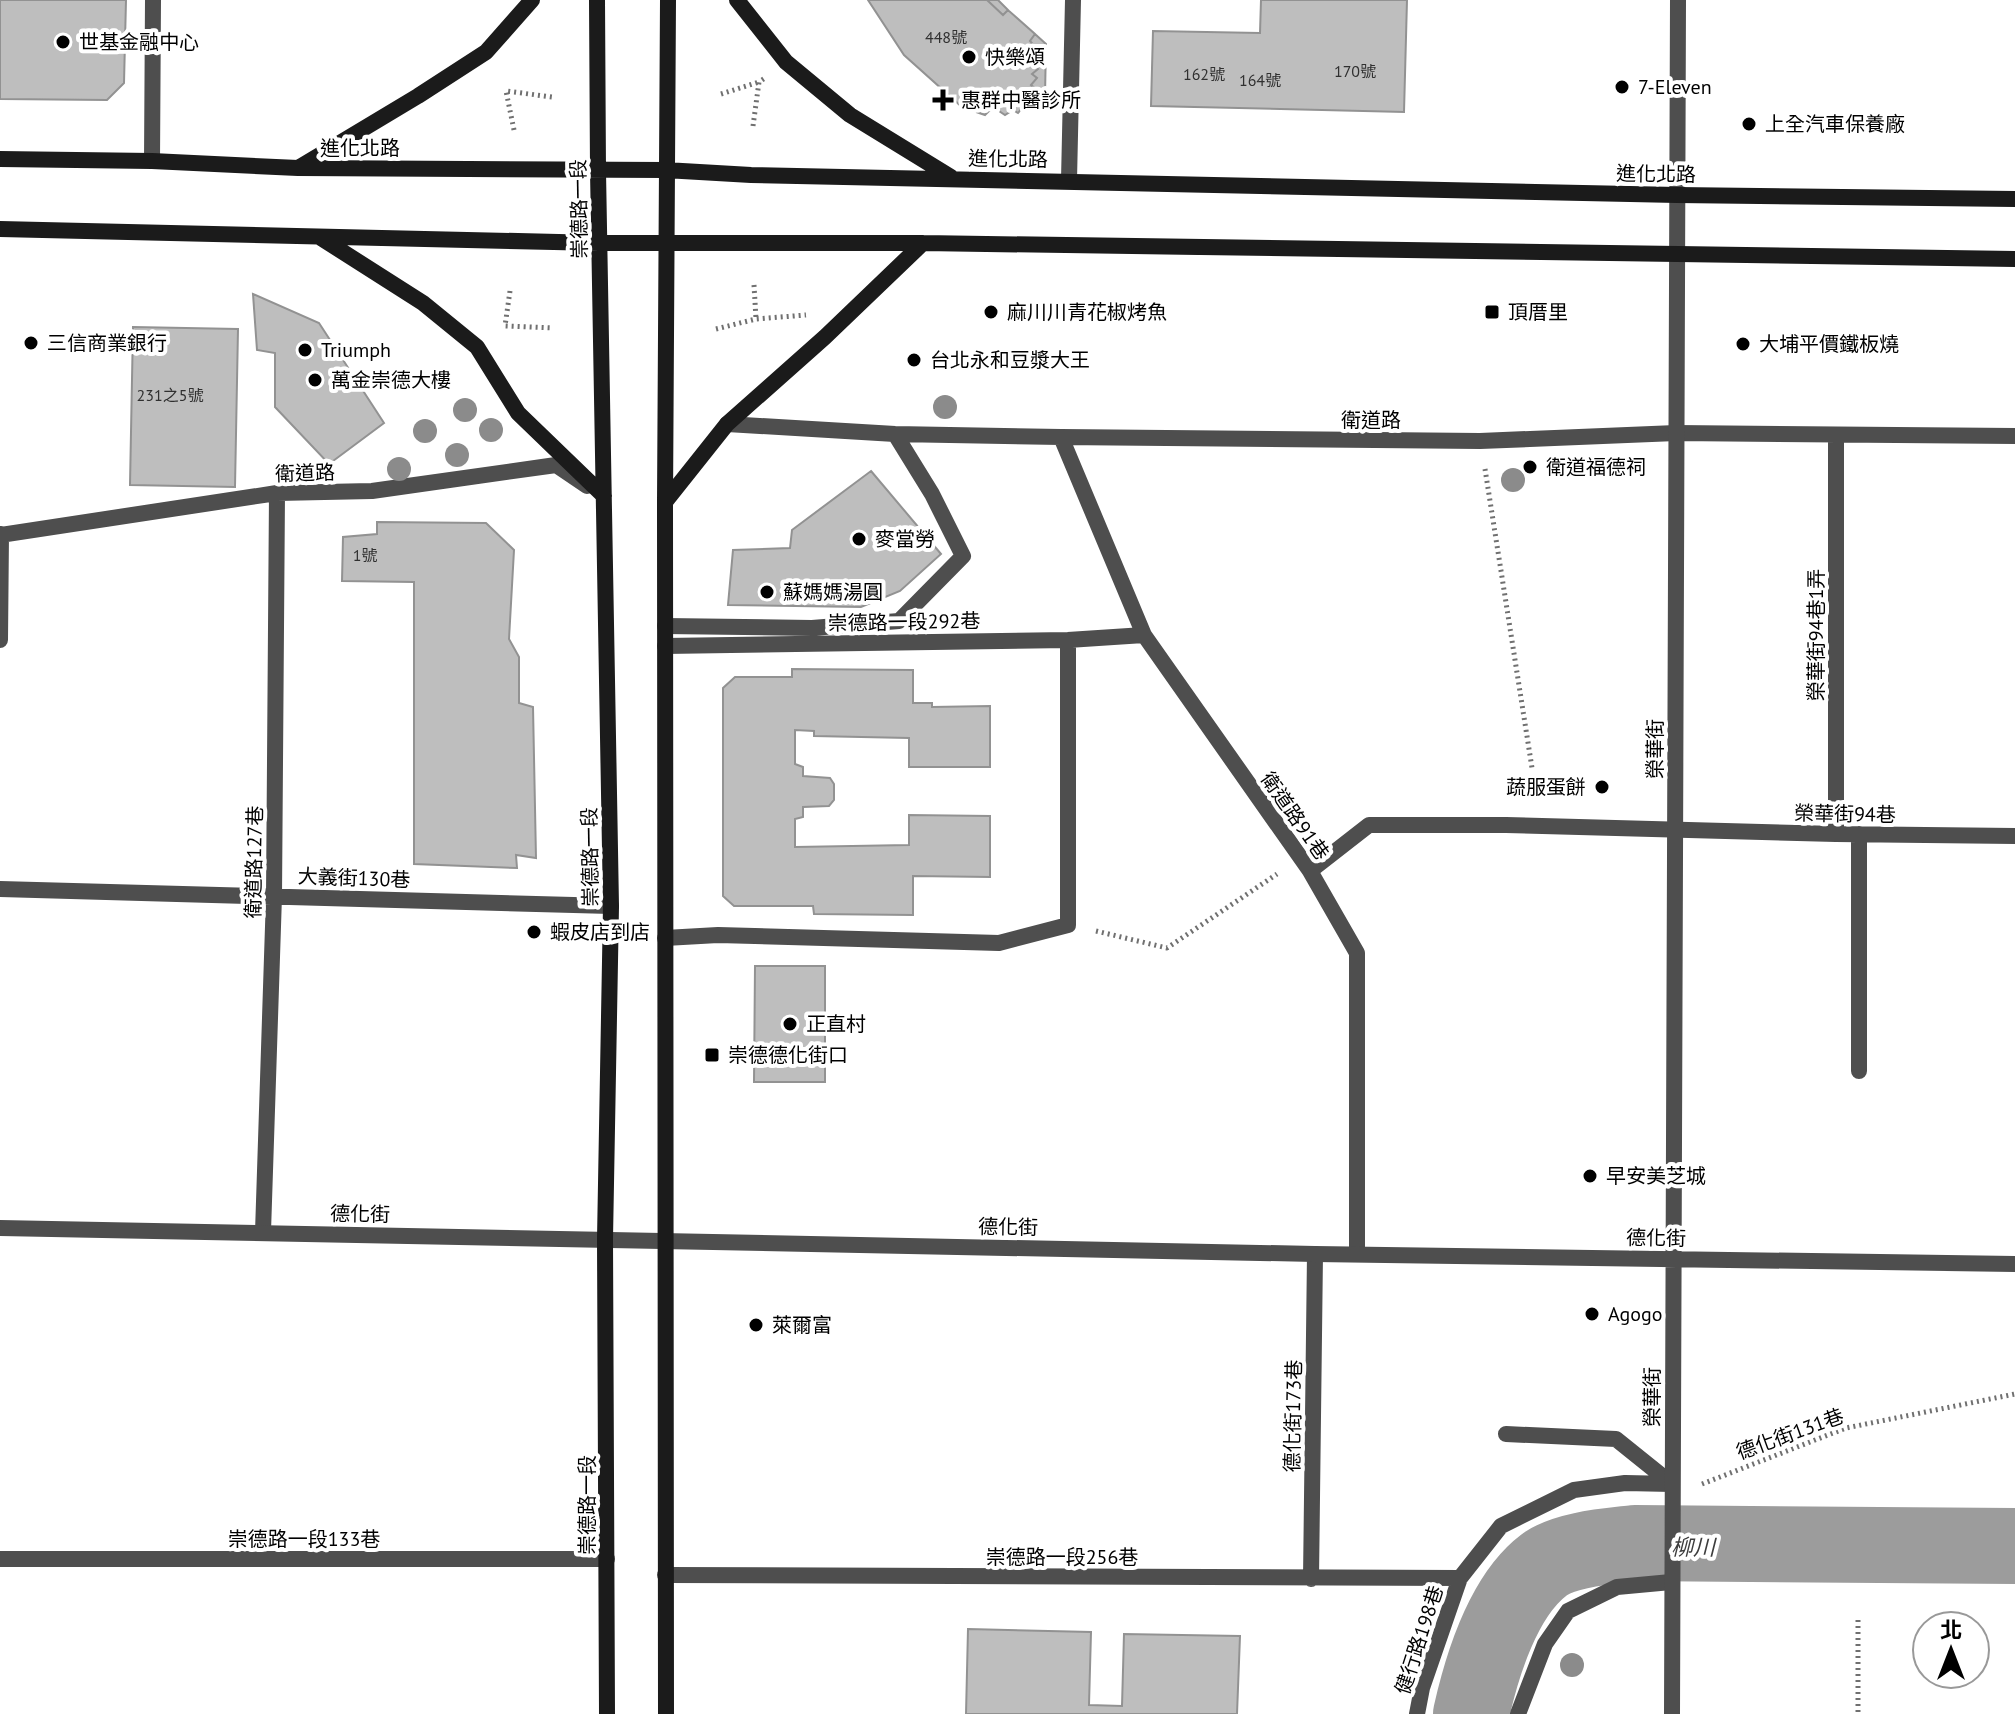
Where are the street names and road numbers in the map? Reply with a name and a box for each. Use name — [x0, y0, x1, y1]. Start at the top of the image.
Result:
street label: 進化北路 — [320, 135, 400, 161]
street label: 進化北路 — [968, 145, 1048, 173]
street label: 崇德路一段 — [565, 159, 593, 259]
street label: 進化北路 — [1616, 160, 1696, 188]
street label: 衛道路 — [1341, 407, 1401, 433]
street label: 衛道路 — [275, 459, 335, 487]
street label: 榮華街94巷1弄 — [1803, 569, 1829, 701]
street label: 崇德路一段292巷 — [827, 608, 981, 636]
street label: 榮華街 — [1642, 719, 1668, 779]
street label: 衛道路91巷 — [1255, 767, 1335, 865]
street label: 榮華街94巷 — [1794, 800, 1896, 828]
street label: 衛道路127巷 — [240, 805, 268, 919]
street label: 崇德路一段 — [576, 807, 604, 907]
street label: 大義街130巷 — [297, 863, 411, 893]
street label: 德化街 — [330, 1200, 390, 1228]
street label: 德化街 — [978, 1213, 1038, 1241]
street label: 德化街 — [1626, 1224, 1686, 1252]
street label: 德化街173巷 — [1279, 1359, 1307, 1473]
street label: 榮華街 — [1639, 1367, 1665, 1427]
street label: 德化街131巷 — [1733, 1403, 1847, 1465]
street label: 崇德路一段 — [574, 1455, 600, 1555]
street label: 崇德路一段133巷 — [228, 1526, 380, 1552]
street label: 崇德路一段256巷 — [986, 1544, 1138, 1570]
street label: 健行路198巷 — [1389, 1582, 1449, 1698]

